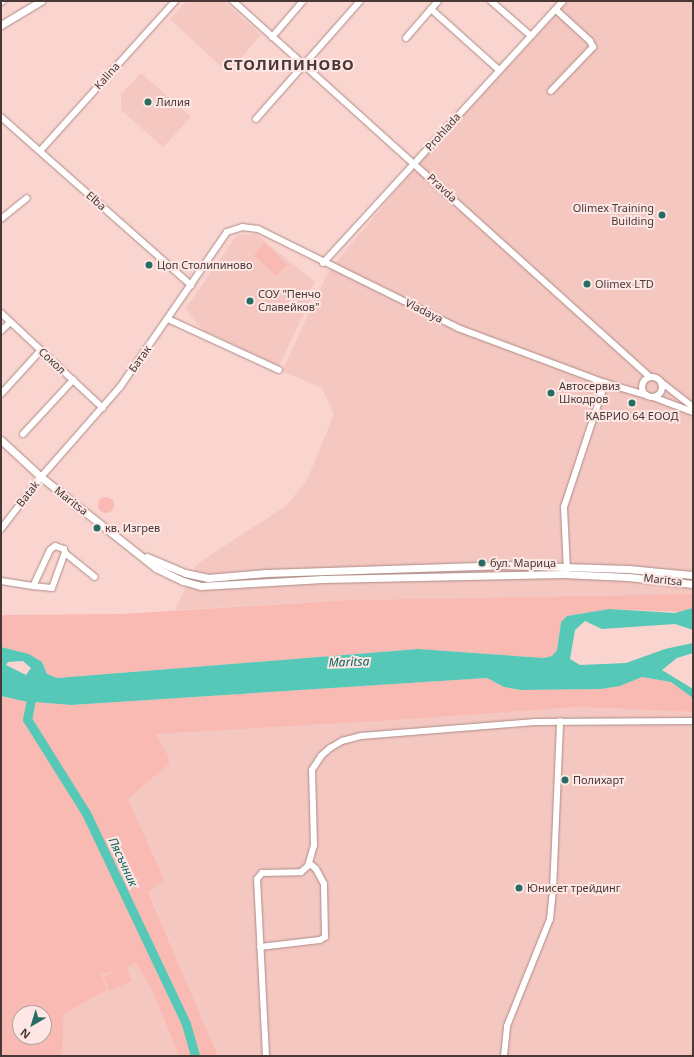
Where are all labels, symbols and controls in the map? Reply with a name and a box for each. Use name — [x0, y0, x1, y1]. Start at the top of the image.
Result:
district label: СТОЛИПИНОВО — [223, 56, 355, 74]
street label: Kalina — [92, 60, 122, 92]
place label: Лилия — [156, 95, 190, 109]
marker: Лилия — [143, 97, 153, 107]
street label: Prohlada — [423, 110, 463, 154]
street label: Pravda — [424, 171, 460, 205]
street label: Elba — [83, 189, 109, 213]
place label: Olimex Training Building — [573, 202, 654, 228]
marker: Olimex Training Building — [657, 210, 667, 220]
place label: Цоп Столипиново — [157, 258, 253, 272]
marker: Цоп Столипиново — [144, 260, 154, 270]
place label: Olimex LTD — [595, 277, 654, 291]
marker: Olimex LTD — [582, 279, 592, 289]
place label: СОУ "Пенчо Славейков" — [258, 288, 321, 314]
marker: СОУ "Пенчо Славейков" — [245, 296, 255, 306]
street label: Vladaya — [403, 296, 445, 326]
street label: Батак — [126, 343, 154, 375]
street label: Сокол — [36, 345, 68, 377]
place label: Автосервиз Шкодров — [559, 380, 620, 406]
marker: Автосервиз Шкодров — [546, 388, 556, 398]
marker: КАБРИО 64 ЕООД — [627, 398, 637, 408]
place label: КАБРИО 64 ЕООД — [585, 409, 679, 423]
street label: Batak — [14, 478, 42, 510]
street label: Maritsa — [52, 484, 90, 518]
place label: кв. Изгрев — [105, 521, 160, 535]
marker: кв. Изгрев — [92, 523, 102, 533]
place label: бул. Марица — [490, 556, 556, 570]
marker: бул. Марица — [477, 558, 487, 568]
street label: Maritsa — [643, 571, 683, 589]
water label: Maritsa — [328, 654, 370, 670]
place label: Полихарт — [573, 773, 624, 787]
marker: Полихарт — [560, 775, 570, 785]
water label: Пясъчник — [105, 835, 141, 889]
place label: Юнисет трейдинг — [527, 881, 621, 895]
marker: Юнисет трейдинг — [514, 883, 524, 893]
north arrow — [12, 1005, 52, 1045]
text: N — [17, 1025, 33, 1043]

